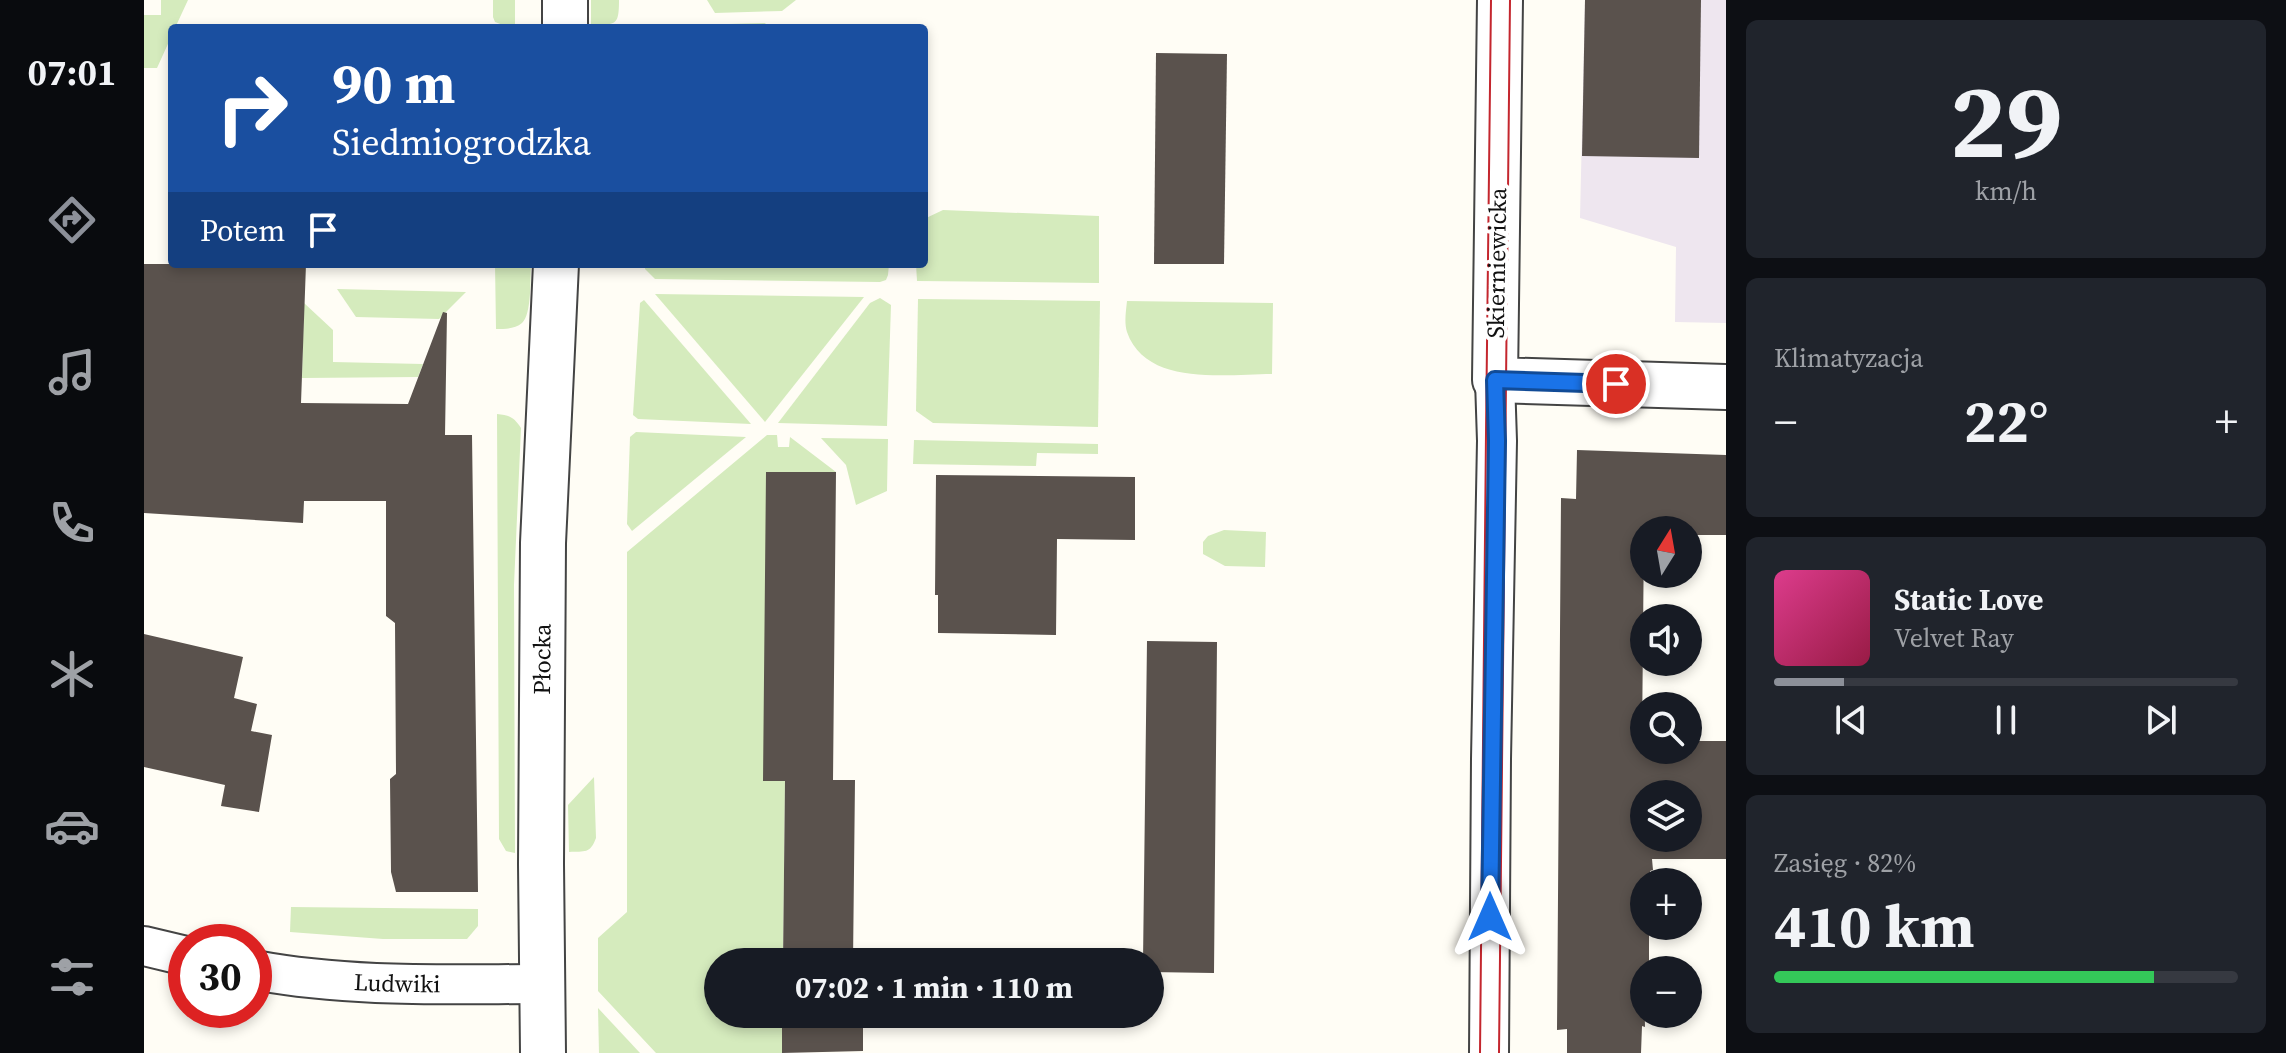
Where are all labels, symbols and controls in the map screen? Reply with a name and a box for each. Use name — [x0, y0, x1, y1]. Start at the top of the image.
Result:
text: 90 m — [332, 45, 455, 122]
text: 07:01 — [28, 48, 116, 97]
text: 29 — [1950, 49, 2062, 192]
icon: right — [200, 56, 304, 160]
text: Siedmiogrodzka — [332, 118, 591, 167]
text: km/h — [1975, 173, 2037, 209]
street label: Skierniewicka — [1479, 187, 1514, 339]
icon: directions — [44, 192, 100, 248]
icon: arrive — [301, 208, 345, 252]
text: Potem — [200, 210, 285, 251]
text: Klimatyzacja — [1774, 340, 1923, 376]
icon: music — [44, 344, 100, 400]
pin — [1582, 350, 1650, 418]
icon: arrive — [1594, 362, 1638, 406]
text: 22° — [1964, 380, 2048, 462]
text: − — [1774, 391, 1797, 452]
text: + — [2215, 391, 2238, 452]
icon: phone — [44, 495, 100, 551]
north arrow — [1630, 516, 1702, 588]
map controls — [1630, 516, 1702, 1028]
text: Static Love — [1894, 579, 2043, 620]
button: sound — [1630, 604, 1702, 676]
text: Velvet Ray — [1894, 620, 2014, 656]
street label: Płocka — [525, 622, 559, 695]
icon: climate — [44, 646, 100, 702]
button: search — [1630, 692, 1702, 764]
icon: previous — [1829, 698, 1873, 742]
icon: pause — [1984, 698, 2028, 742]
icon: next — [2139, 698, 2183, 742]
button: layers — [1630, 780, 1702, 852]
icon: car — [44, 798, 100, 854]
text: Zasięg · 82% — [1774, 845, 1916, 881]
button: + — [1630, 868, 1702, 940]
position arrow — [1448, 875, 1532, 959]
text: 410 km — [1774, 885, 1975, 967]
speed limit sign: 30 — [168, 924, 272, 1028]
icon: filters — [44, 949, 100, 1005]
button: − — [1630, 956, 1702, 1028]
street label: Ludwiki — [353, 965, 441, 1000]
text: 07:02 · 1 min · 110 m — [795, 967, 1073, 1008]

